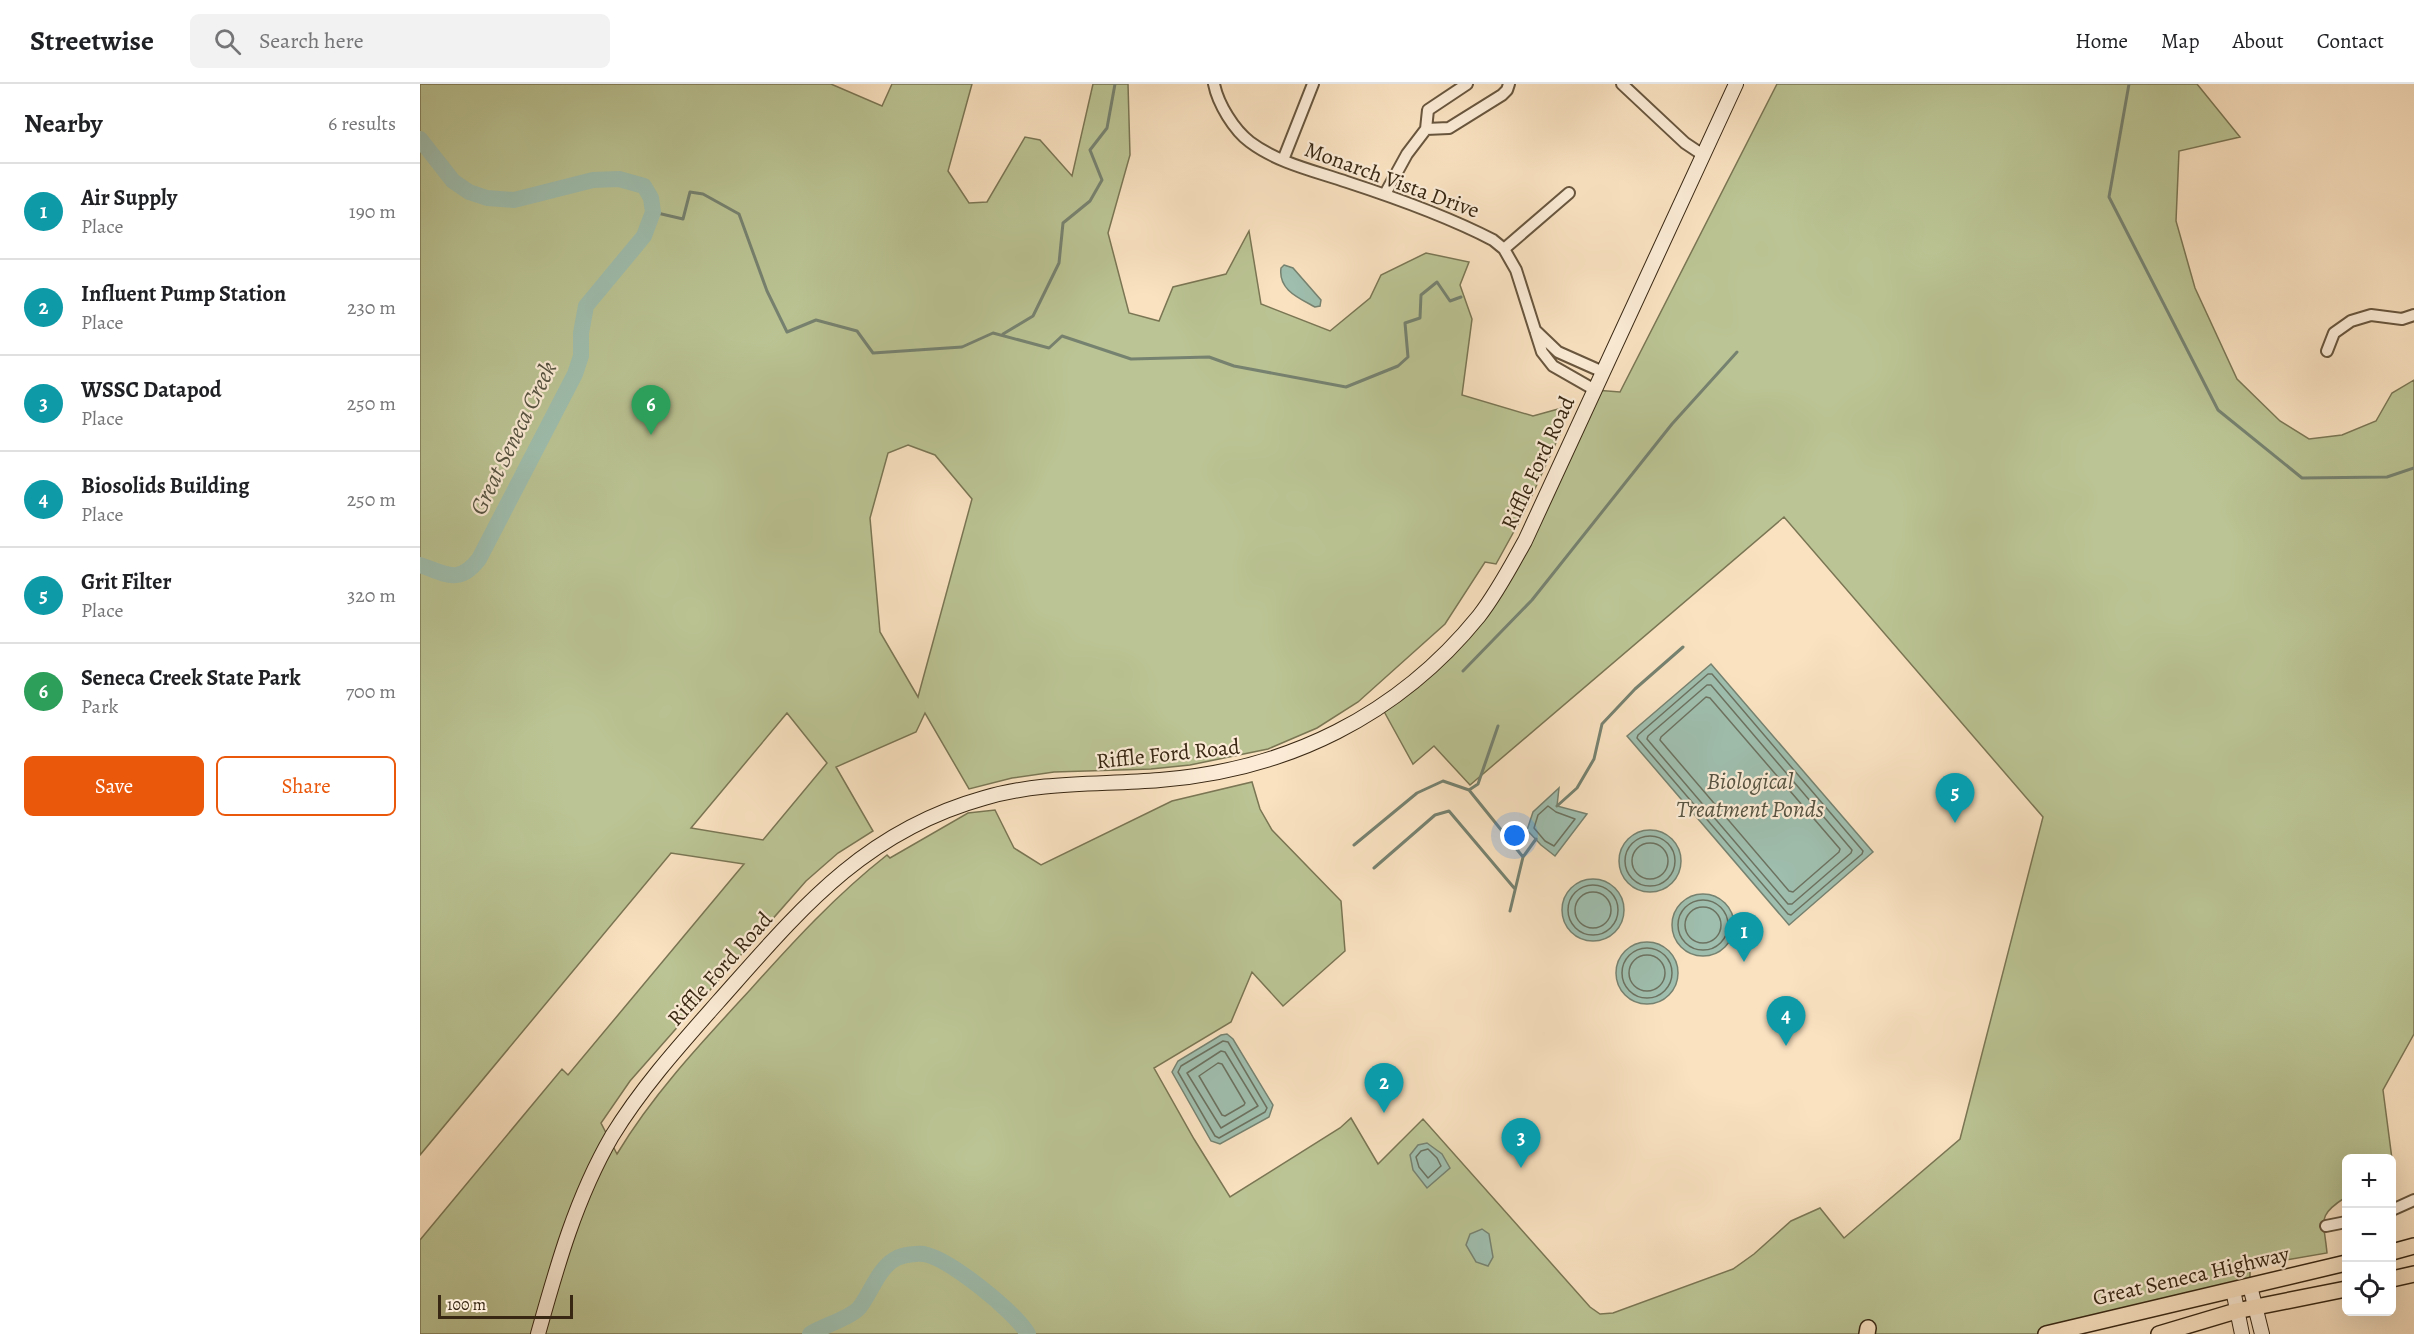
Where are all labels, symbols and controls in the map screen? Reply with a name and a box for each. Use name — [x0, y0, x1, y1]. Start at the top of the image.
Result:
search box — [190, 14, 610, 68]
text: Streetwise — [30, 22, 154, 60]
icon: search — [211, 25, 244, 58]
text: Search here — [259, 26, 364, 56]
text: Home — [2075, 27, 2128, 55]
text: Map — [2161, 27, 2199, 55]
text: About — [2232, 27, 2284, 55]
text: Contact — [2317, 27, 2384, 55]
text: Nearby — [24, 106, 103, 141]
text: 6 results — [328, 110, 396, 137]
street label: Monarch Vista Drive — [1300, 134, 1484, 226]
text: Air Supply — [81, 183, 177, 213]
text: 1 — [40, 198, 47, 225]
text: 190 m — [349, 198, 396, 225]
text: Place — [81, 213, 123, 240]
text: Influent Pump Station — [81, 279, 286, 309]
text: 2 — [39, 294, 48, 321]
text: 230 m — [347, 294, 396, 321]
text: Place — [81, 309, 123, 336]
water label: Great Seneca Creek — [462, 356, 564, 520]
text: WSSC Datapod — [81, 375, 222, 405]
pin: 6 — [632, 386, 670, 435]
text: 3 — [39, 390, 48, 417]
text: 250 m — [347, 390, 396, 417]
street label: Riffle Ford Road — [1494, 391, 1582, 535]
text: Place — [81, 405, 123, 432]
text: Biosolids Building — [81, 471, 249, 501]
text: 4 — [39, 486, 48, 513]
text: 250 m — [347, 486, 396, 513]
text: Place — [81, 501, 123, 528]
text: Grit Filter — [81, 567, 172, 597]
text: 5 — [39, 582, 48, 609]
text: 320 m — [347, 582, 396, 609]
text: Place — [81, 597, 123, 624]
text: Seneca Creek State Park — [81, 663, 301, 693]
text: 6 — [39, 678, 48, 705]
text: 700 m — [346, 678, 396, 705]
text: Park — [81, 693, 119, 720]
street label: Riffle Ford Road — [1095, 732, 1241, 776]
button: Save — [24, 756, 204, 816]
button: Share — [216, 756, 396, 816]
water label: Biological Treatment Ponds — [1676, 765, 1824, 825]
pin: 5 — [1936, 774, 1975, 823]
your location — [1500, 821, 1529, 850]
street label: Riffle Ford Road — [661, 905, 780, 1033]
pin: 1 — [1724, 912, 1764, 962]
pin: 4 — [1766, 996, 1806, 1046]
pin: 2 — [1364, 1064, 1404, 1113]
pin: 3 — [1502, 1118, 1540, 1168]
map controls — [2342, 1154, 2396, 1316]
button: + — [2342, 1154, 2396, 1208]
button: − — [2342, 1208, 2396, 1262]
street label: Great Seneca Highway — [2090, 1239, 2292, 1313]
button: locate — [2342, 1262, 2396, 1316]
scale bar — [438, 1292, 573, 1320]
text: 100 m — [447, 1294, 486, 1316]

